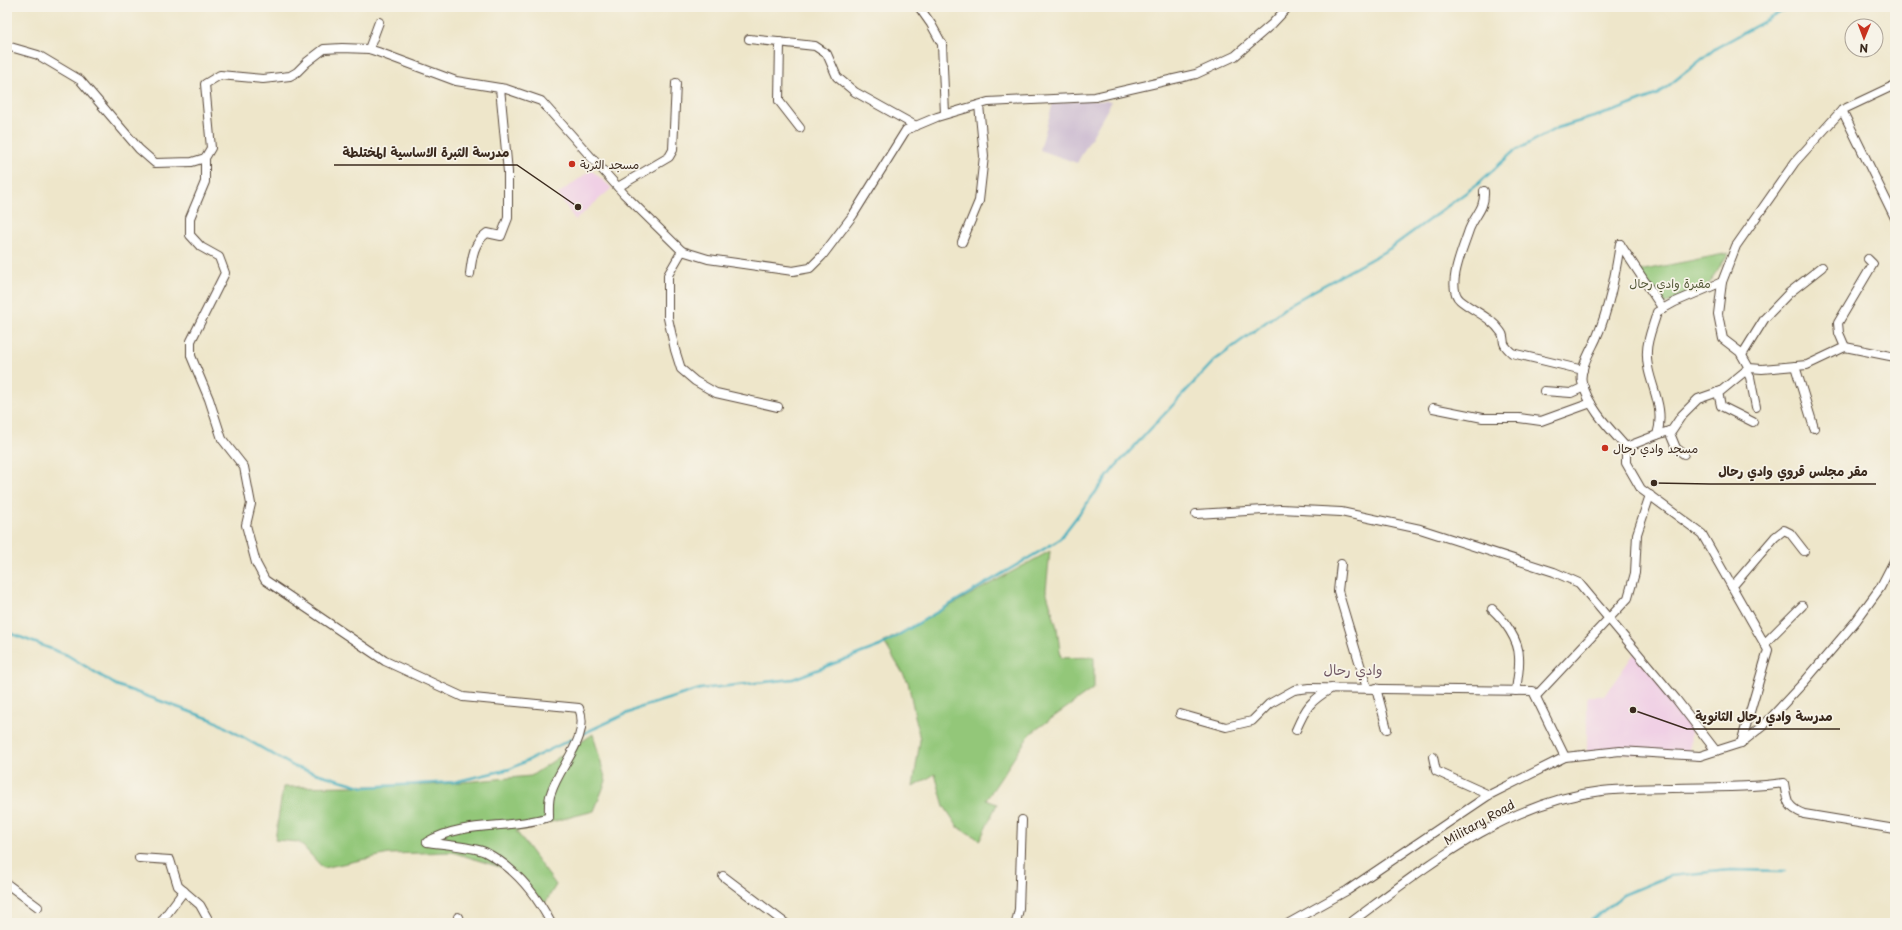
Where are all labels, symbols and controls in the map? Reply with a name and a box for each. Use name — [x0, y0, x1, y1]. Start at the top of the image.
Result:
north arrow — [1844, 18, 1884, 58]
text: N — [1859, 40, 1868, 57]
callout: مدرسة الثبرة الاساسية المختلطة — [334, 140, 517, 165]
text: مدرسة الثبرة الاساسية المختلطة — [343, 142, 510, 161]
place label: مسجد الثربة — [580, 155, 639, 173]
marker: مسجد الثربة — [567, 159, 577, 169]
park label: مقبرة وادي رحال — [1629, 274, 1711, 293]
place label: مسجد وادي رحال — [1613, 439, 1698, 458]
marker: مسجد وادي رحال — [1600, 443, 1610, 453]
callout: مقر مجلس قروي وادي رحال — [1710, 459, 1876, 484]
text: مقر مجلس قروي وادي رحال — [1718, 461, 1868, 482]
district label: وادي رحال — [1324, 659, 1382, 681]
callout: مدرسة وادي رحال الثانوية — [1687, 704, 1840, 729]
text: مدرسة وادي رحال الثانوية — [1695, 706, 1833, 727]
street label: Military Road — [1440, 795, 1518, 849]

